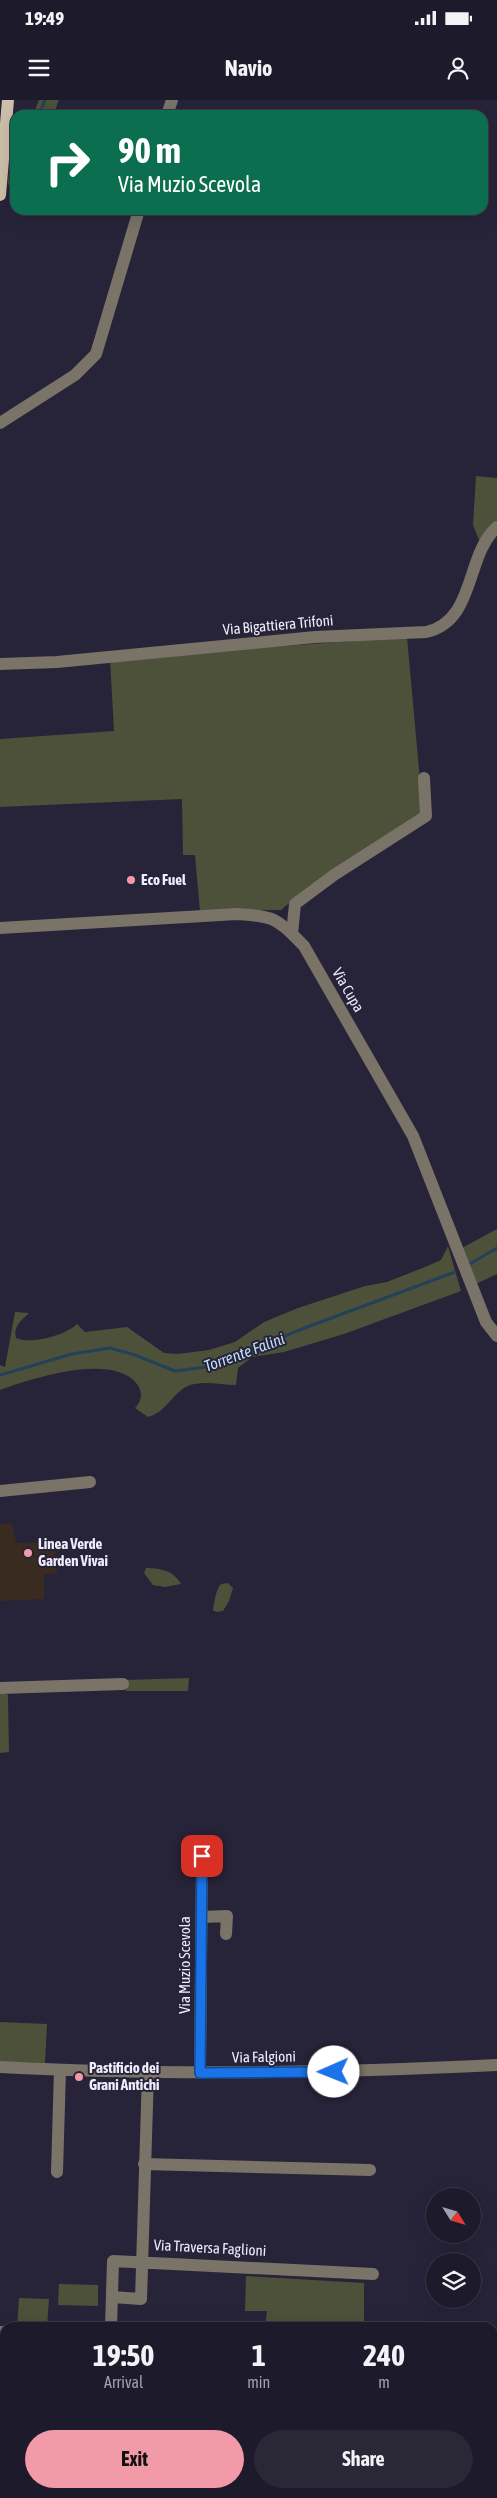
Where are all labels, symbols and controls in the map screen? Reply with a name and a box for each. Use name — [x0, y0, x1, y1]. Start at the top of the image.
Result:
text: 19:49 — [25, 7, 64, 29]
icon: menu — [25, 54, 53, 82]
icon: person — [444, 54, 472, 82]
text: Navio — [225, 55, 272, 81]
icon: right — [35, 130, 100, 195]
text: 90 m — [118, 130, 181, 170]
text: Via Muzio Scevola — [118, 171, 261, 197]
street label: Via Bigattiera Trifoni — [222, 611, 334, 638]
place label: Eco Fuel — [141, 871, 187, 888]
marker: Eco Fuel — [125, 874, 137, 886]
street label: Via Cupa — [329, 965, 368, 1015]
water label: Torrente Falini — [201, 1329, 287, 1375]
place label: Linea Verde Garden Vivai — [38, 1535, 108, 1569]
marker: Linea Verde Garden Vivai — [22, 1547, 34, 1559]
pin — [181, 1835, 223, 1877]
icon: arrive — [188, 1842, 216, 1870]
street label: Via Muzio Scevola — [176, 1916, 193, 2014]
position arrow — [307, 2045, 359, 2097]
street label: Via Falgioni — [232, 2047, 296, 2066]
place label: Pastificio dei Grani Antichi — [89, 2059, 160, 2093]
marker: Pastificio dei Grani Antichi — [73, 2071, 85, 2083]
north arrow — [426, 2188, 481, 2242]
map controls — [426, 2188, 481, 2308]
street label: Via Traversa Faglioni — [153, 2236, 267, 2259]
button: layers — [426, 2253, 481, 2308]
text: 19:50 — [93, 2338, 154, 2372]
text: 1 — [252, 2338, 266, 2372]
text: 240 — [363, 2338, 405, 2372]
text: Arrival — [104, 2373, 143, 2391]
text: min — [247, 2373, 270, 2391]
text: m — [378, 2373, 390, 2391]
button: Exit — [25, 2430, 244, 2488]
button: Share — [254, 2430, 473, 2488]

